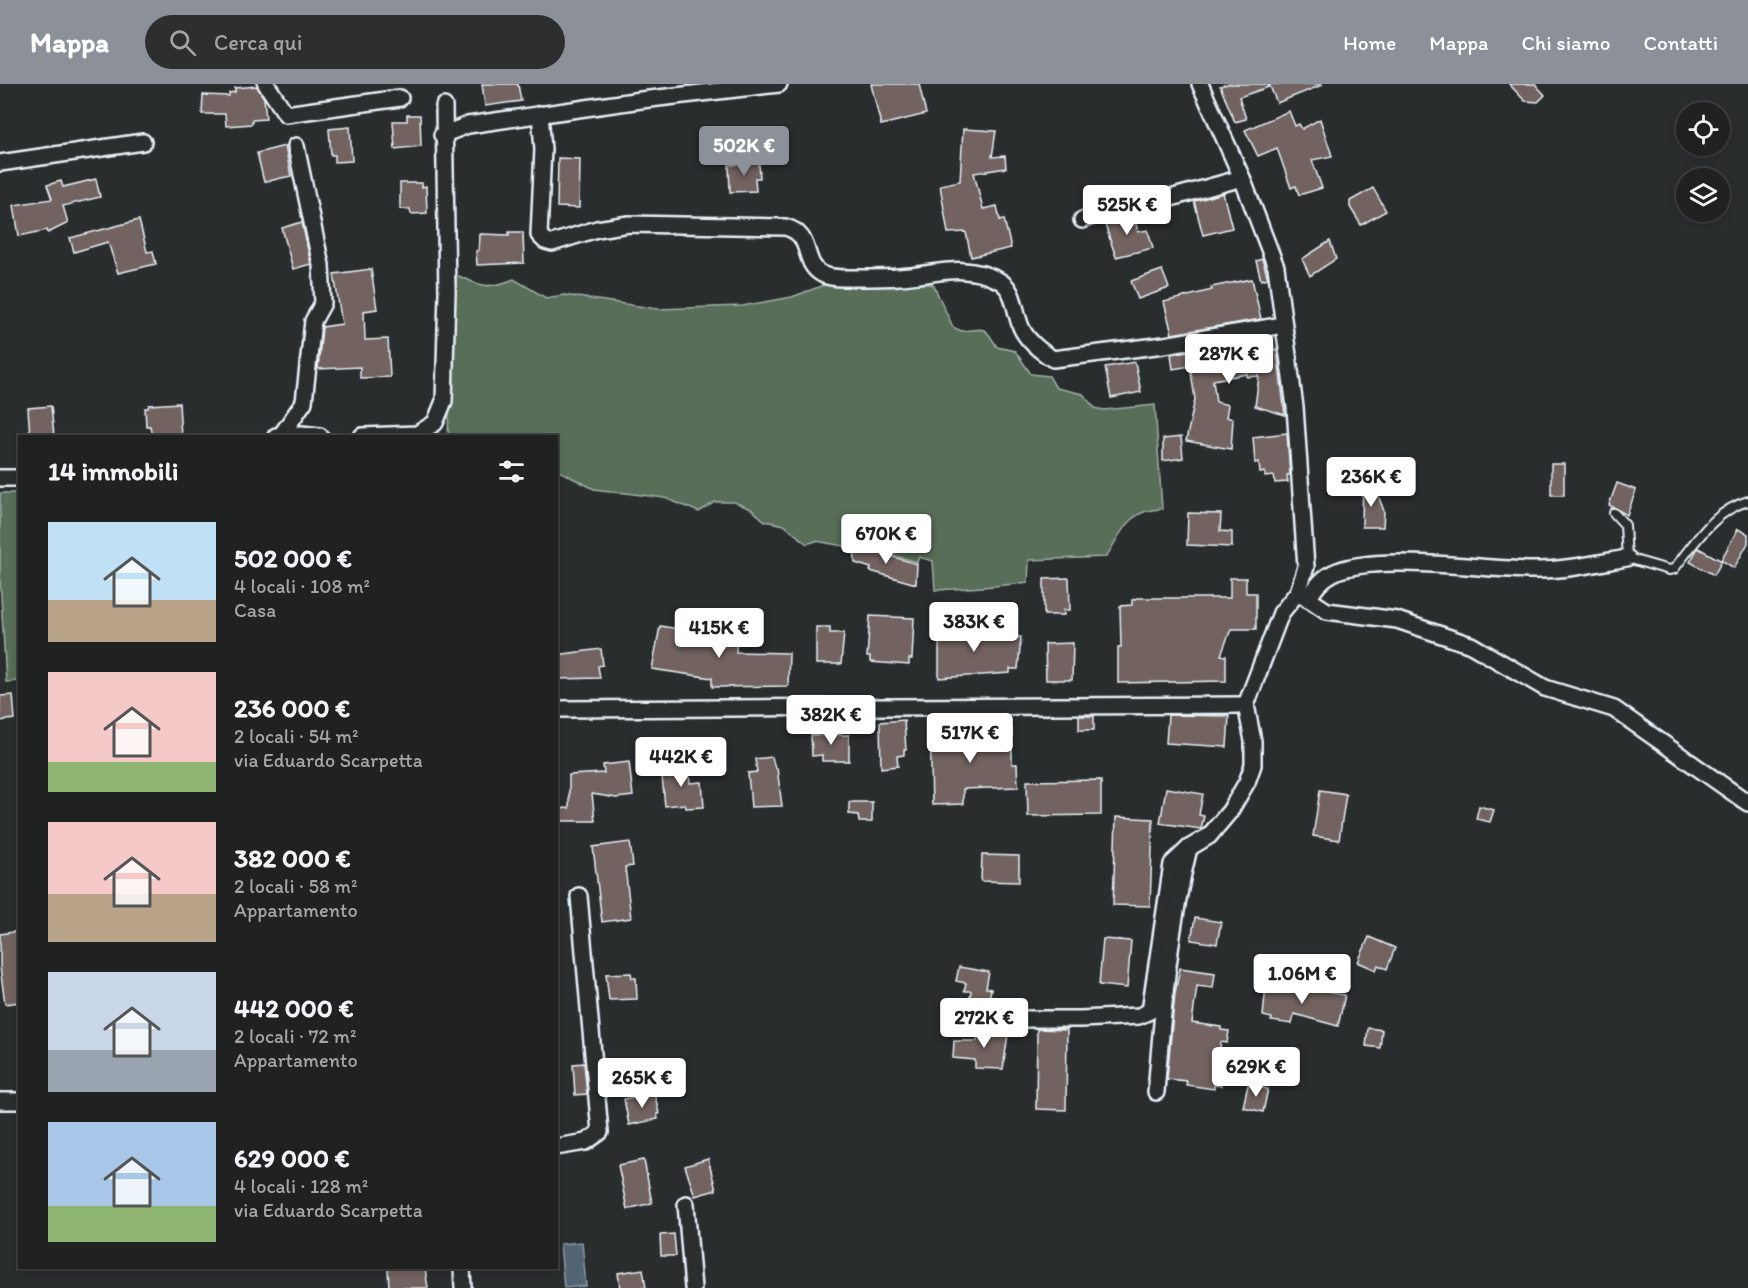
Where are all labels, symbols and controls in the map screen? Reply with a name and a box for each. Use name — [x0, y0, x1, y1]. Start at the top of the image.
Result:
search box — [145, 15, 565, 69]
text: Mappa — [30, 25, 109, 59]
icon: search — [166, 26, 199, 59]
text: Cerca qui — [214, 29, 302, 56]
text: Home — [1343, 30, 1396, 55]
text: Mappa — [1429, 30, 1488, 55]
text: Chi siamo — [1521, 30, 1610, 55]
text: Contatti — [1643, 30, 1718, 55]
map controls — [1676, 102, 1730, 222]
button: locate — [1676, 102, 1730, 156]
pin: 502K € — [695, 126, 793, 177]
text: 502K € — [713, 133, 775, 157]
button: layers — [1676, 168, 1730, 222]
pin: 525K € — [1078, 185, 1176, 236]
text: 525K € — [1097, 192, 1157, 216]
pin: 287K € — [1180, 334, 1278, 385]
text: 287K € — [1199, 341, 1259, 365]
text: 14 immobili — [48, 455, 178, 487]
icon: filters — [495, 455, 528, 488]
pin: 236K € — [1322, 457, 1420, 508]
text: 236K € — [1341, 464, 1401, 488]
pin: 670K € — [837, 514, 935, 565]
text: 670K € — [855, 521, 917, 545]
text: 502 000 € — [234, 542, 352, 574]
icon: home — [96, 546, 168, 618]
text: 4 locali · 108 m² — [234, 574, 370, 598]
text: Casa — [234, 598, 276, 622]
pin: 383K € — [925, 602, 1023, 653]
pin: 415K € — [670, 608, 768, 659]
text: 383K € — [943, 609, 1005, 633]
text: 415K € — [689, 615, 749, 639]
text: 236 000 € — [234, 692, 350, 724]
pin: 382K € — [782, 695, 880, 746]
icon: home — [96, 696, 168, 768]
text: 382K € — [800, 702, 862, 726]
pin: 517K € — [921, 713, 1019, 764]
text: 517K € — [941, 720, 999, 744]
text: 2 locali · 54 m² — [234, 724, 358, 748]
pin: 442K € — [632, 737, 730, 788]
text: 442K € — [649, 744, 713, 768]
text: via Eduardo Scarpetta — [234, 748, 423, 772]
text: 382 000 € — [234, 842, 351, 874]
icon: home — [96, 846, 168, 918]
text: 2 locali · 58 m² — [234, 874, 357, 898]
text: Appartamento — [234, 898, 358, 922]
pin: 1.06M € — [1247, 954, 1357, 1005]
text: 1.06M € — [1268, 961, 1336, 985]
text: 442 000 € — [234, 992, 354, 1024]
icon: home — [96, 996, 168, 1068]
pin: 272K € — [935, 998, 1033, 1049]
text: 272K € — [954, 1005, 1014, 1029]
text: 2 locali · 72 m² — [234, 1024, 356, 1048]
pin: 629K € — [1207, 1047, 1305, 1098]
text: Appartamento — [234, 1048, 358, 1072]
text: 629K € — [1226, 1054, 1286, 1078]
pin: 265K € — [593, 1058, 691, 1109]
text: 265K € — [612, 1065, 672, 1089]
text: 629 000 € — [234, 1142, 350, 1174]
icon: home — [96, 1146, 168, 1218]
text: 4 locali · 128 m² — [234, 1174, 368, 1198]
text: via Eduardo Scarpetta — [234, 1198, 423, 1222]

